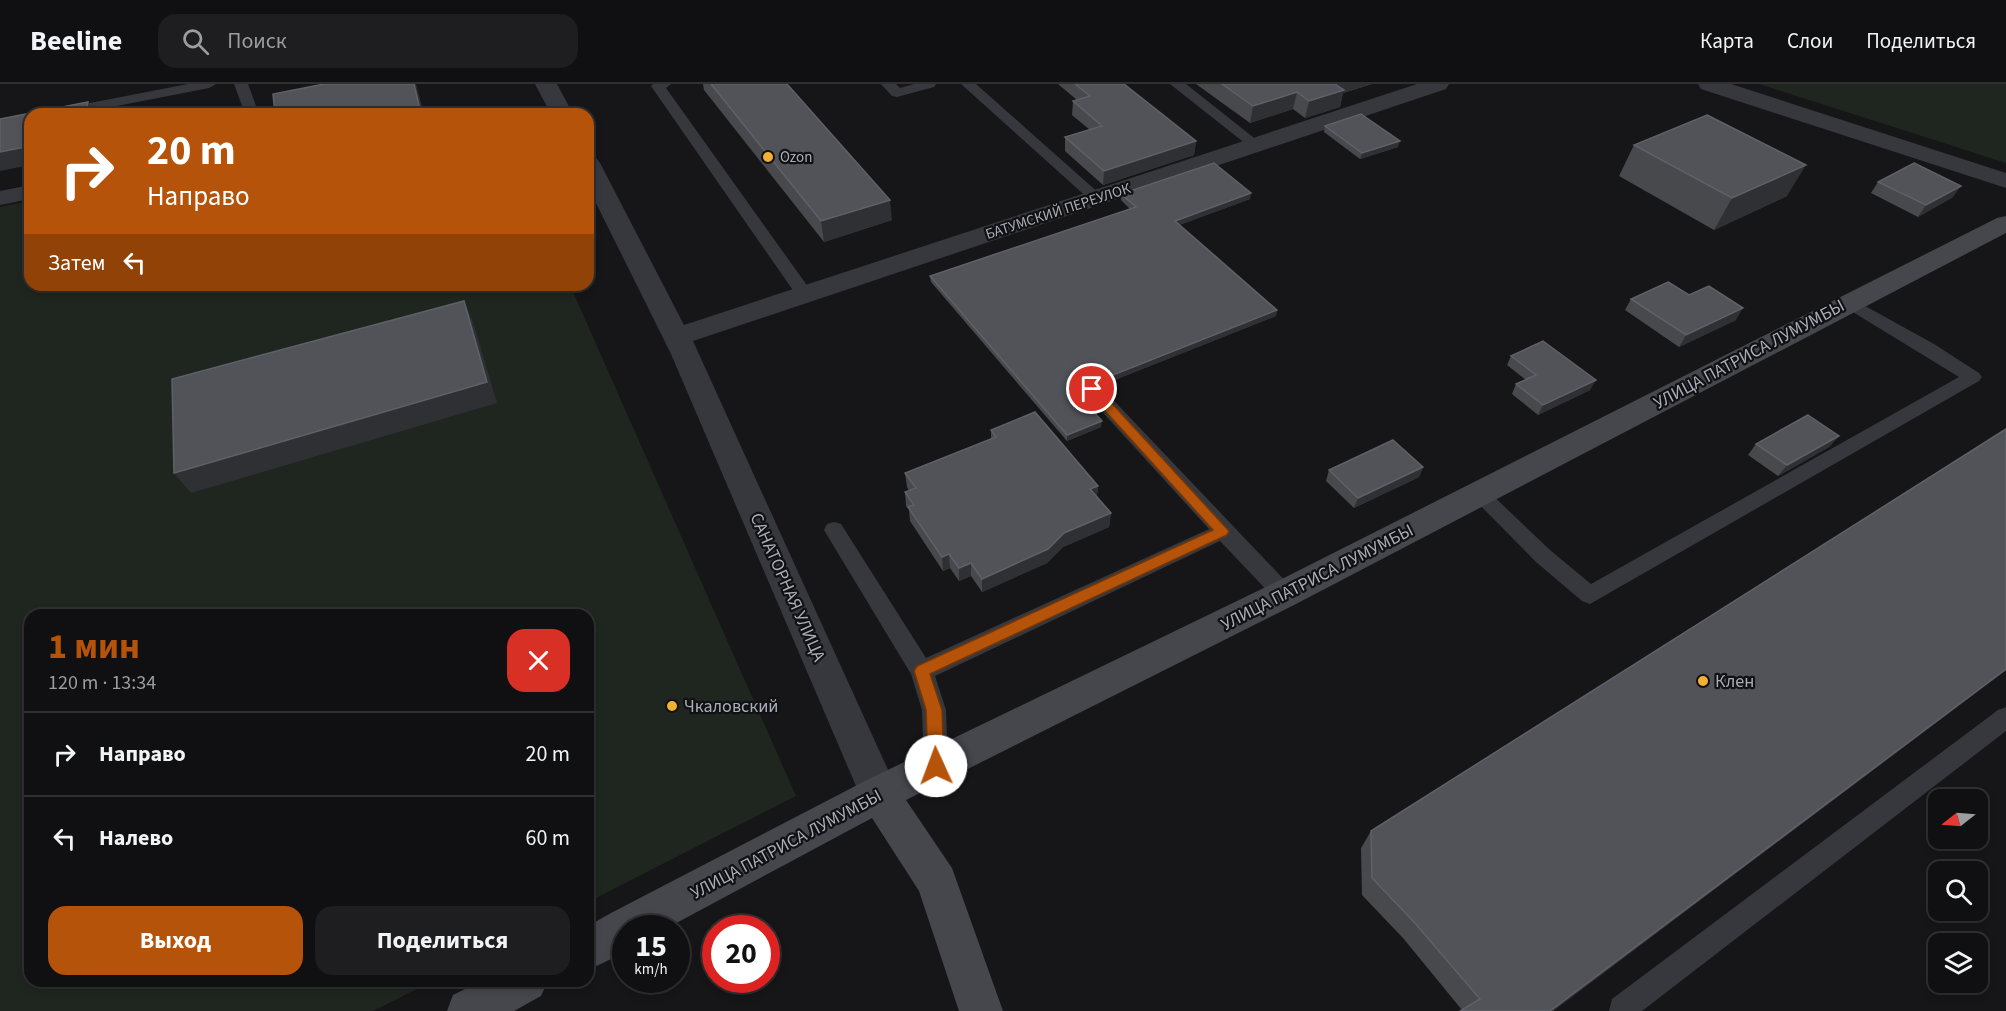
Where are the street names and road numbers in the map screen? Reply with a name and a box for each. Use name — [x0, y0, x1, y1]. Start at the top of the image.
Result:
street label: БАТУМСКИЙ ПЕРЕУЛОК — [983, 178, 1134, 245]
street label: УЛИЦА ПАТРИСА ЛУМУМБЫ — [1649, 293, 1849, 415]
street label: САНАТОРНАЯ УЛИЦА — [744, 509, 832, 666]
street label: УЛИЦА ПАТРИСА ЛУМУМБЫ — [1217, 518, 1418, 637]
street label: УЛИЦА ПАТРИСА ЛУМУМБЫ — [686, 783, 886, 905]

